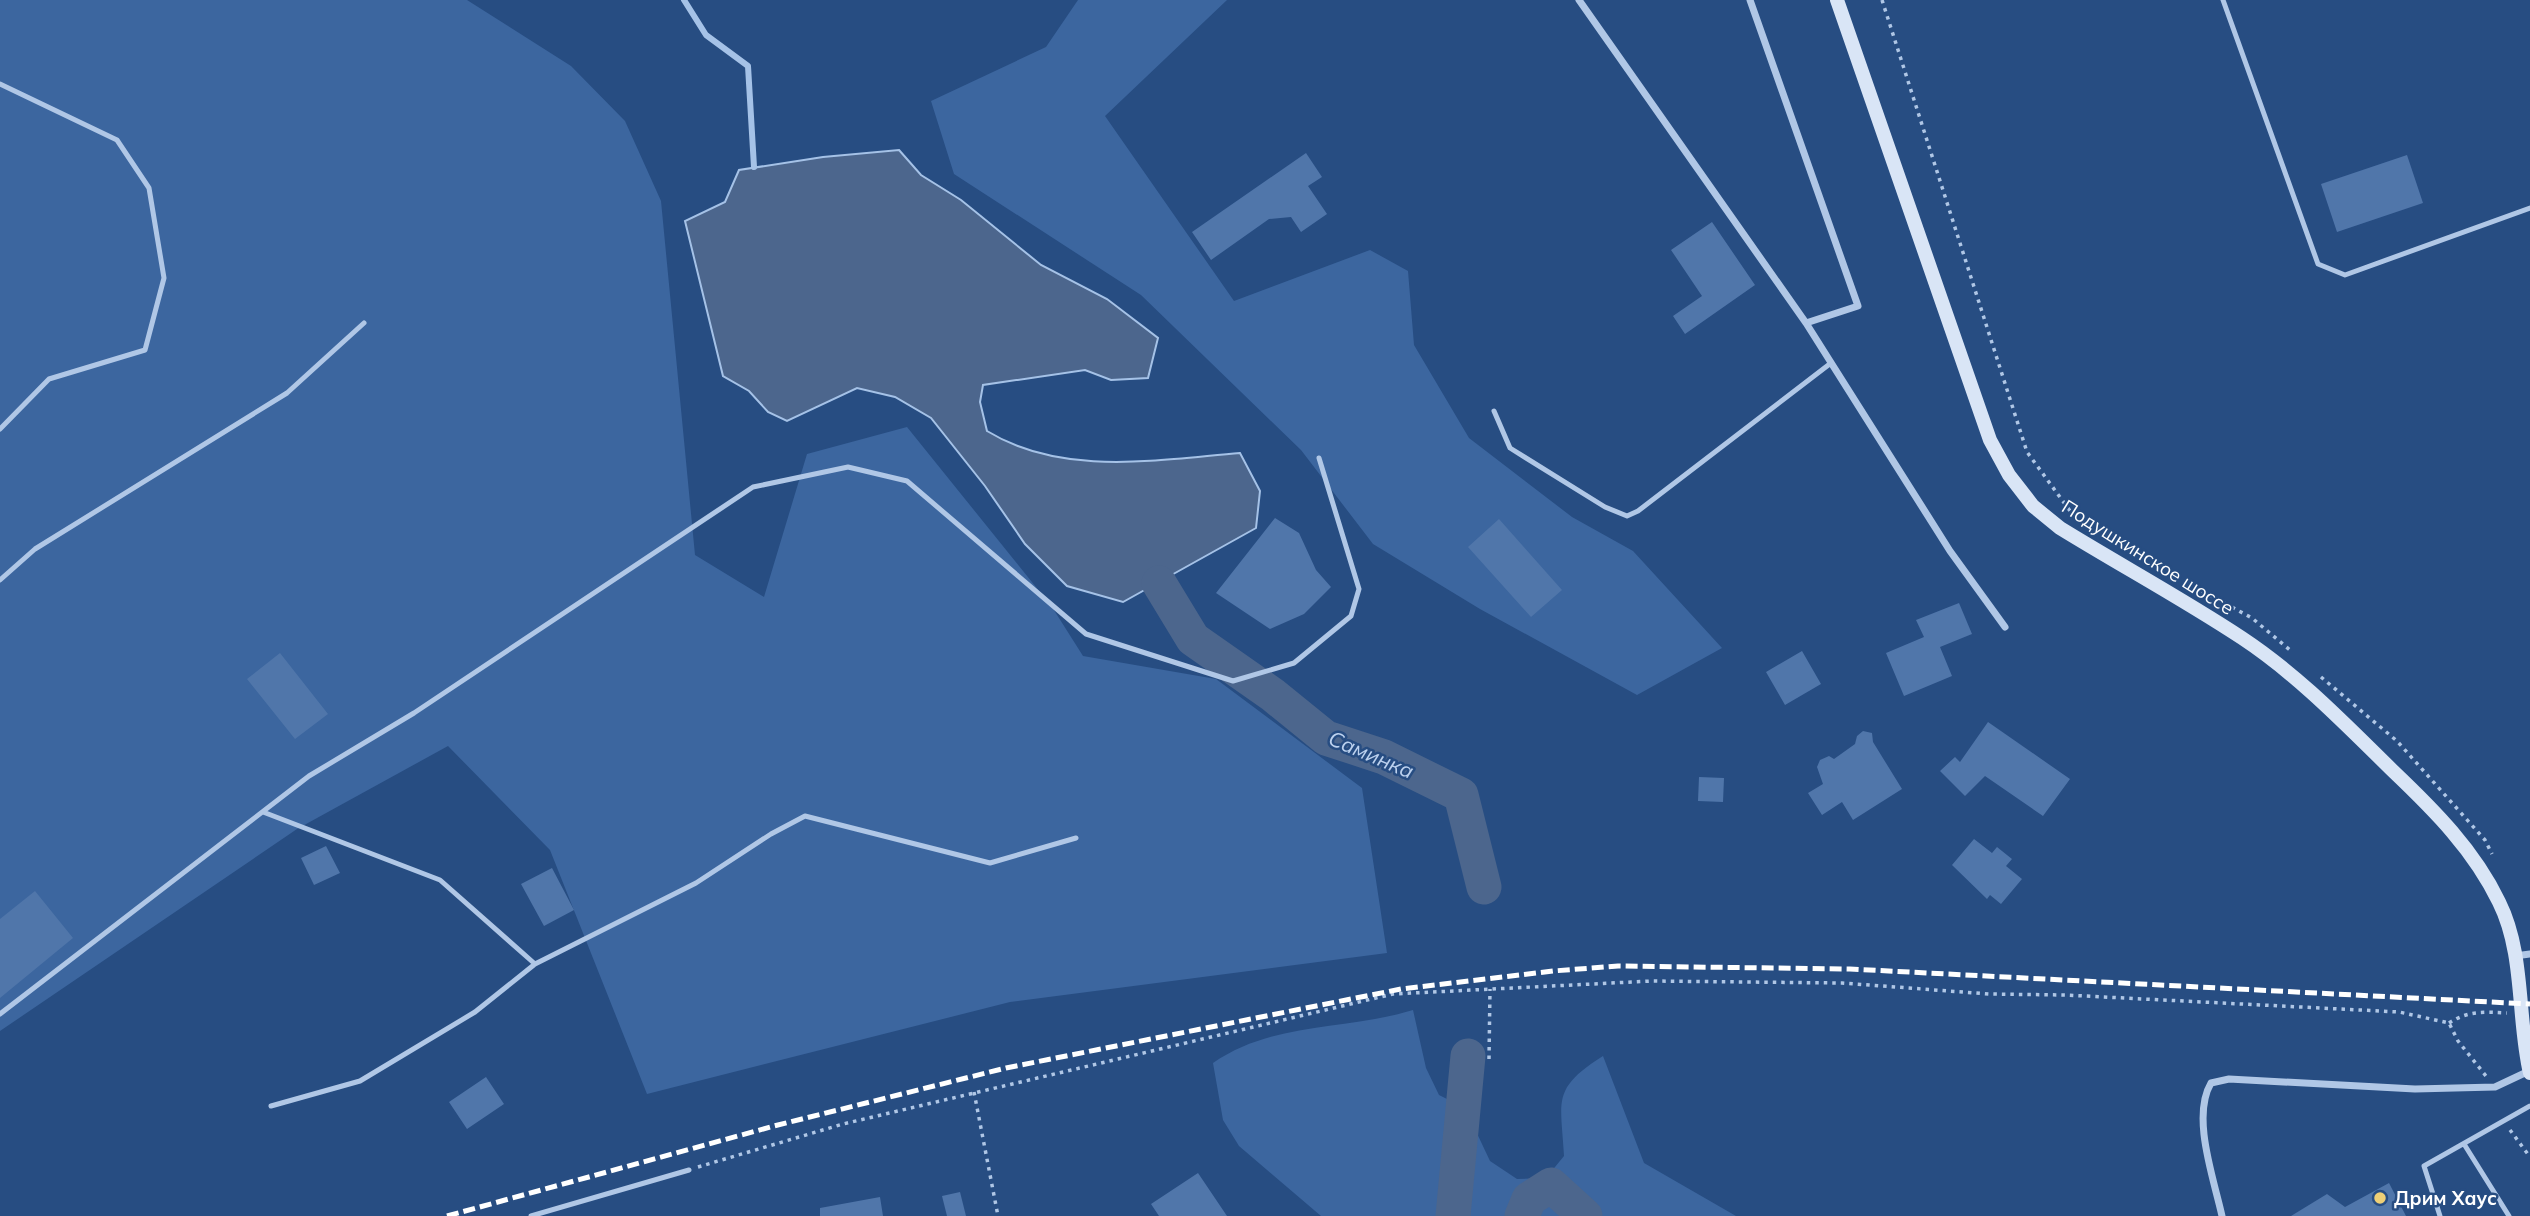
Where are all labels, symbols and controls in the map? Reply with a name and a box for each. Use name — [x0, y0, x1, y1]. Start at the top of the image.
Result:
street label: Подушкинское шоссе — [2057, 494, 2239, 620]
water label: Саминка — [1325, 724, 1418, 784]
place label: Дрим Хаус — [2394, 1186, 2497, 1210]
marker: Дрим Хаус — [2372, 1190, 2388, 1206]

